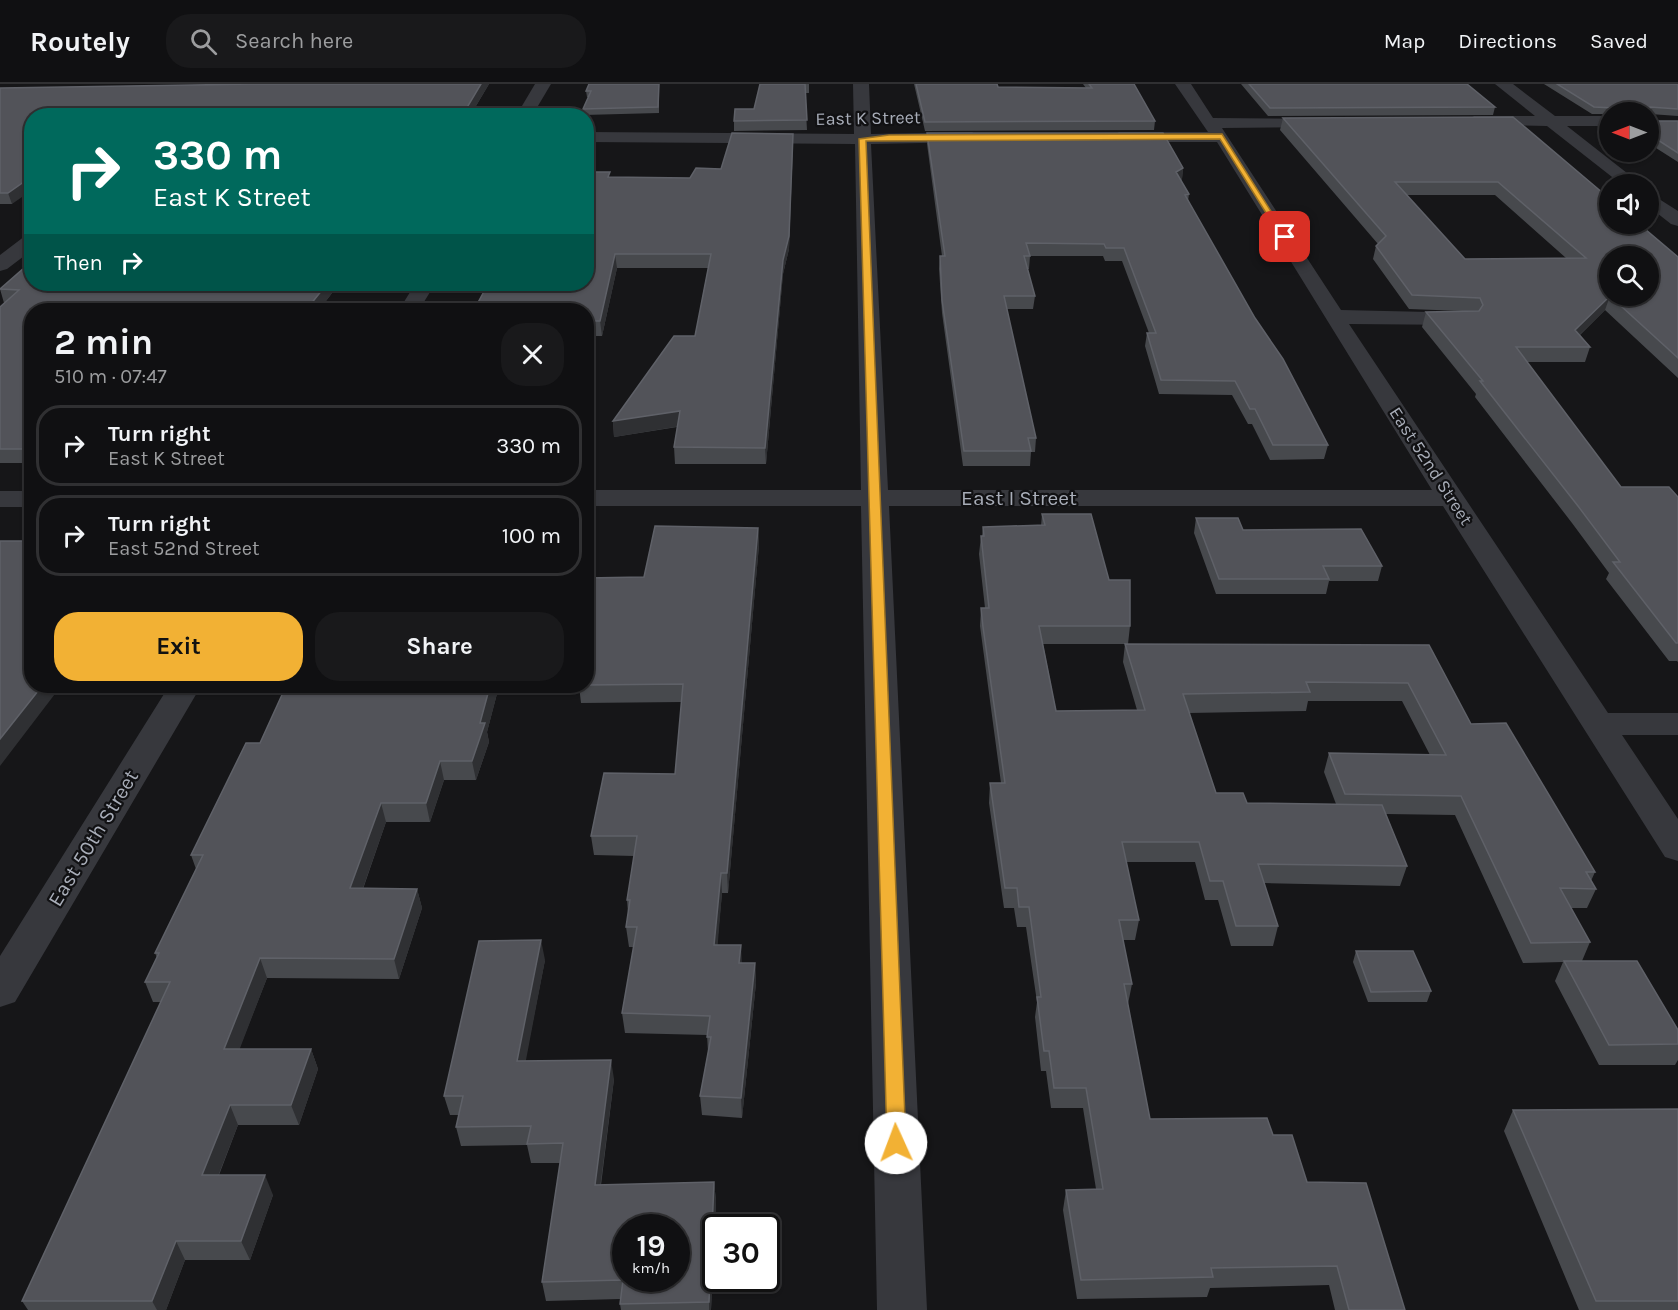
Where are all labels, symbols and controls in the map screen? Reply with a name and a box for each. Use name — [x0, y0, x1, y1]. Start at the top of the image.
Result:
search box — [166, 14, 586, 68]
text: Routely — [30, 25, 130, 58]
icon: search — [187, 25, 220, 58]
text: Search here — [235, 28, 353, 54]
text: Map — [1384, 29, 1425, 53]
text: Directions — [1458, 29, 1557, 53]
text: Saved — [1590, 29, 1648, 53]
north arrow — [1599, 102, 1659, 162]
map controls — [1599, 102, 1659, 306]
street label: East K Street — [815, 106, 921, 130]
text: 330 m — [153, 130, 282, 180]
icon: right — [54, 132, 132, 210]
button: sound — [1599, 174, 1659, 234]
text: East K Street — [153, 181, 311, 213]
pin — [1259, 211, 1310, 262]
icon: arrive — [1268, 220, 1301, 253]
icon: right — [115, 246, 148, 279]
button: search — [1599, 246, 1659, 306]
text: Then — [54, 250, 103, 276]
text: 2 min — [54, 321, 153, 363]
button: close — [501, 323, 564, 386]
text: 510 m · 07:47 — [54, 365, 167, 388]
street label: East 52nd Street — [1385, 403, 1477, 529]
text: Turn right — [108, 421, 211, 447]
icon: right — [57, 429, 90, 462]
text: 330 m — [496, 433, 561, 459]
text: East K Street — [108, 447, 225, 470]
street label: East I Street — [961, 486, 1077, 510]
text: Turn right — [108, 511, 211, 537]
icon: right — [57, 519, 90, 552]
text: 100 m — [502, 523, 561, 549]
text: East 52nd Street — [108, 537, 259, 560]
button: Exit — [54, 612, 303, 681]
button: Share — [315, 612, 564, 681]
street label: East 50th Street — [43, 765, 143, 911]
position arrow — [864, 1111, 928, 1175]
speed limit sign: 30 — [702, 1214, 780, 1292]
text: 19 — [636, 1228, 665, 1264]
text: km/h — [632, 1259, 670, 1277]

